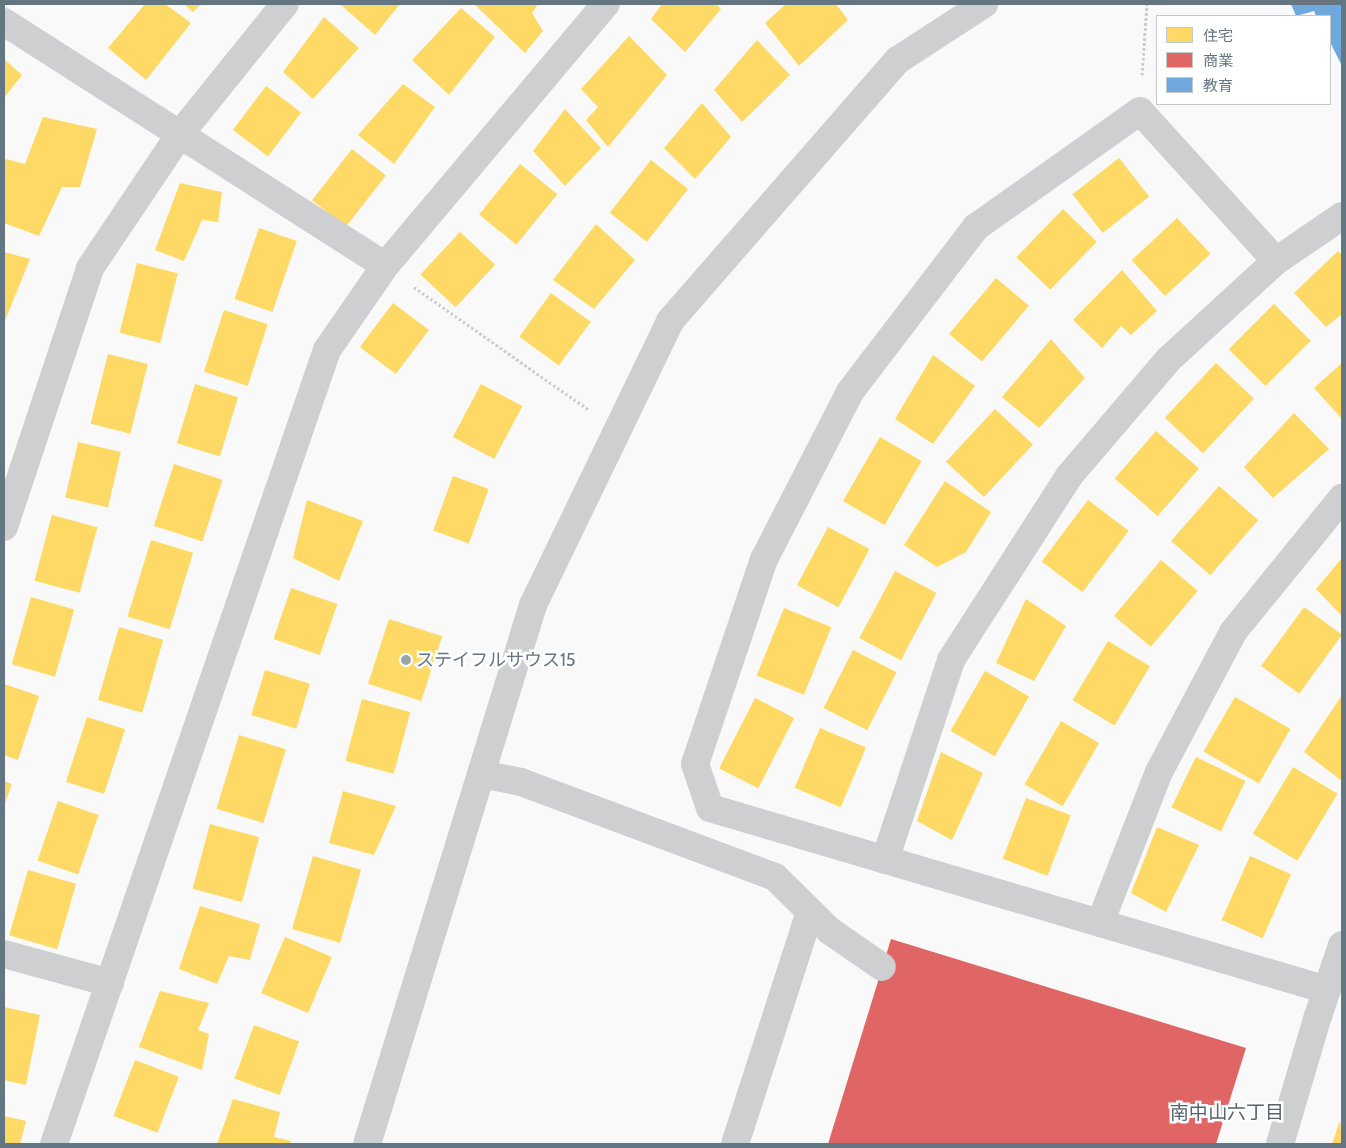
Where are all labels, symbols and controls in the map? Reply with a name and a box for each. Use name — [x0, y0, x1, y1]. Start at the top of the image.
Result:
legend — [1156, 15, 1331, 105]
text: 住宅 — [1203, 27, 1233, 45]
text: 商業 — [1203, 52, 1233, 70]
text: 教育 — [1203, 77, 1233, 95]
place label: ステイフルサウス15 — [416, 649, 576, 671]
marker: ステイフルサウス15 — [400, 654, 412, 666]
district label: 南中山六丁目 — [1170, 1102, 1284, 1124]

